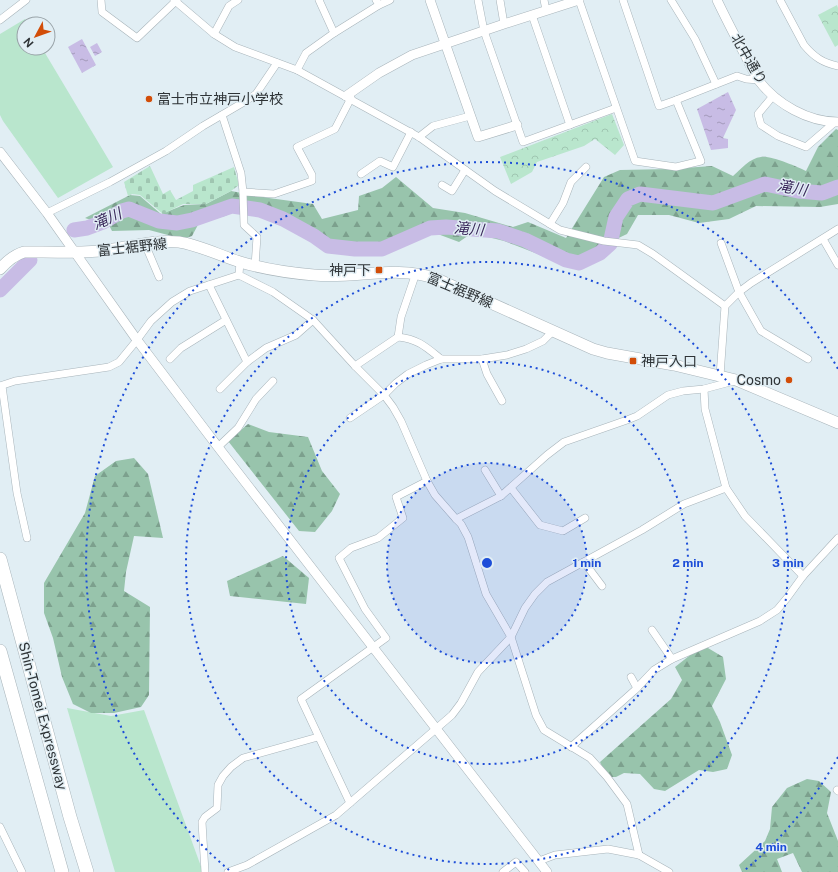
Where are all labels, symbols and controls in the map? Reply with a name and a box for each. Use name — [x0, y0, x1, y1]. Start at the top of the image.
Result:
north arrow — [16, 16, 56, 56]
street label: 北中通り — [728, 31, 770, 87]
text: N — [21, 35, 36, 50]
place label: 富士市立神戸小学校 — [157, 91, 283, 107]
marker: 富士市立神戸小学校 — [144, 94, 154, 104]
water label: 滝川 — [776, 177, 810, 199]
water label: 滝川 — [90, 204, 126, 232]
water label: 滝川 — [453, 219, 487, 238]
street label: 富士裾野線 — [96, 235, 168, 259]
place label: 神戸下 — [329, 262, 371, 278]
marker: 神戸下 — [374, 265, 384, 275]
street label: 富士裾野線 — [425, 269, 495, 311]
place label: 神戸入口 — [641, 353, 697, 369]
marker: 神戸入口 — [628, 356, 638, 366]
place label: Cosmo — [736, 372, 781, 388]
marker: Cosmo — [784, 375, 794, 385]
centre of rings — [480, 556, 494, 570]
text: 1 min — [573, 556, 601, 570]
text: 2 min — [672, 556, 704, 570]
text: 3 min — [772, 556, 804, 570]
street label: Shin-Tomei Expressway — [16, 640, 71, 792]
text: 4 min — [755, 840, 787, 854]

